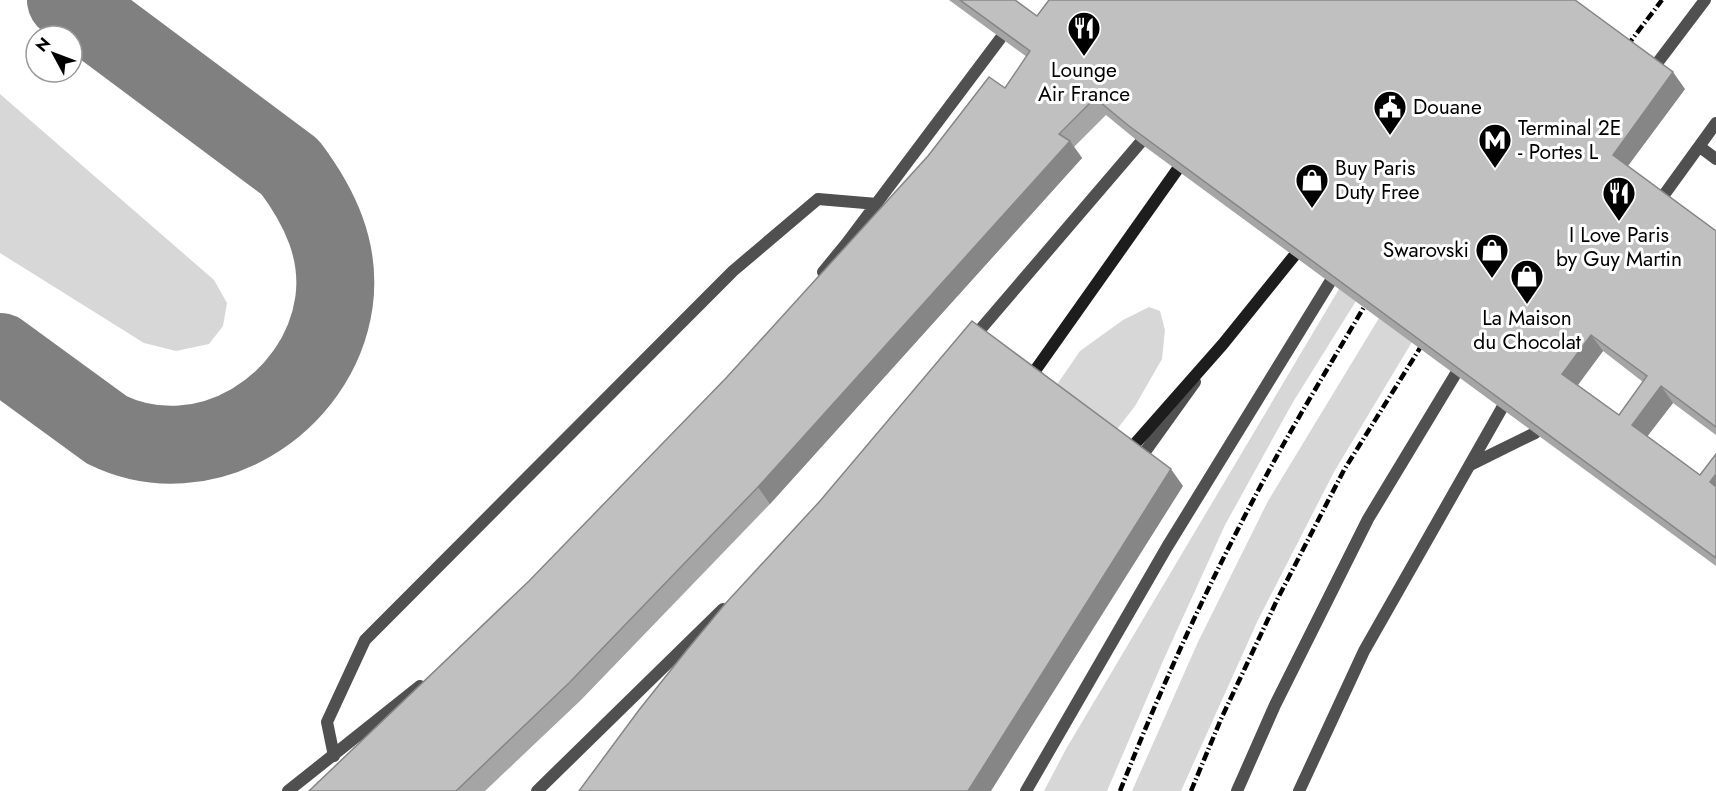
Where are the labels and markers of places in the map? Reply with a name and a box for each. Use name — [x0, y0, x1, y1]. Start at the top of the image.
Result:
restaurant icon: Lounge Air France — [1066, 10, 1102, 57]
place label: Lounge Air France — [1038, 55, 1130, 109]
public building icon: Douane — [1372, 89, 1408, 136]
place label: Douane — [1413, 92, 1482, 122]
place label: Terminal 2E - Portes L — [1518, 113, 1621, 167]
metro station icon: Terminal 2E - Portes L — [1477, 122, 1513, 169]
place label: Buy Paris Duty Free — [1335, 153, 1420, 207]
shop icon: Buy Paris Duty Free — [1294, 162, 1330, 209]
restaurant icon: I Love Paris by Guy Martin — [1601, 175, 1637, 222]
place label: I Love Paris by Guy Martin — [1556, 220, 1682, 274]
shop icon: Swarovski — [1474, 232, 1510, 279]
place label: Swarovski — [1383, 235, 1469, 265]
shop icon: La Maison du Chocolat — [1509, 258, 1545, 305]
place label: La Maison du Chocolat — [1473, 303, 1581, 357]

